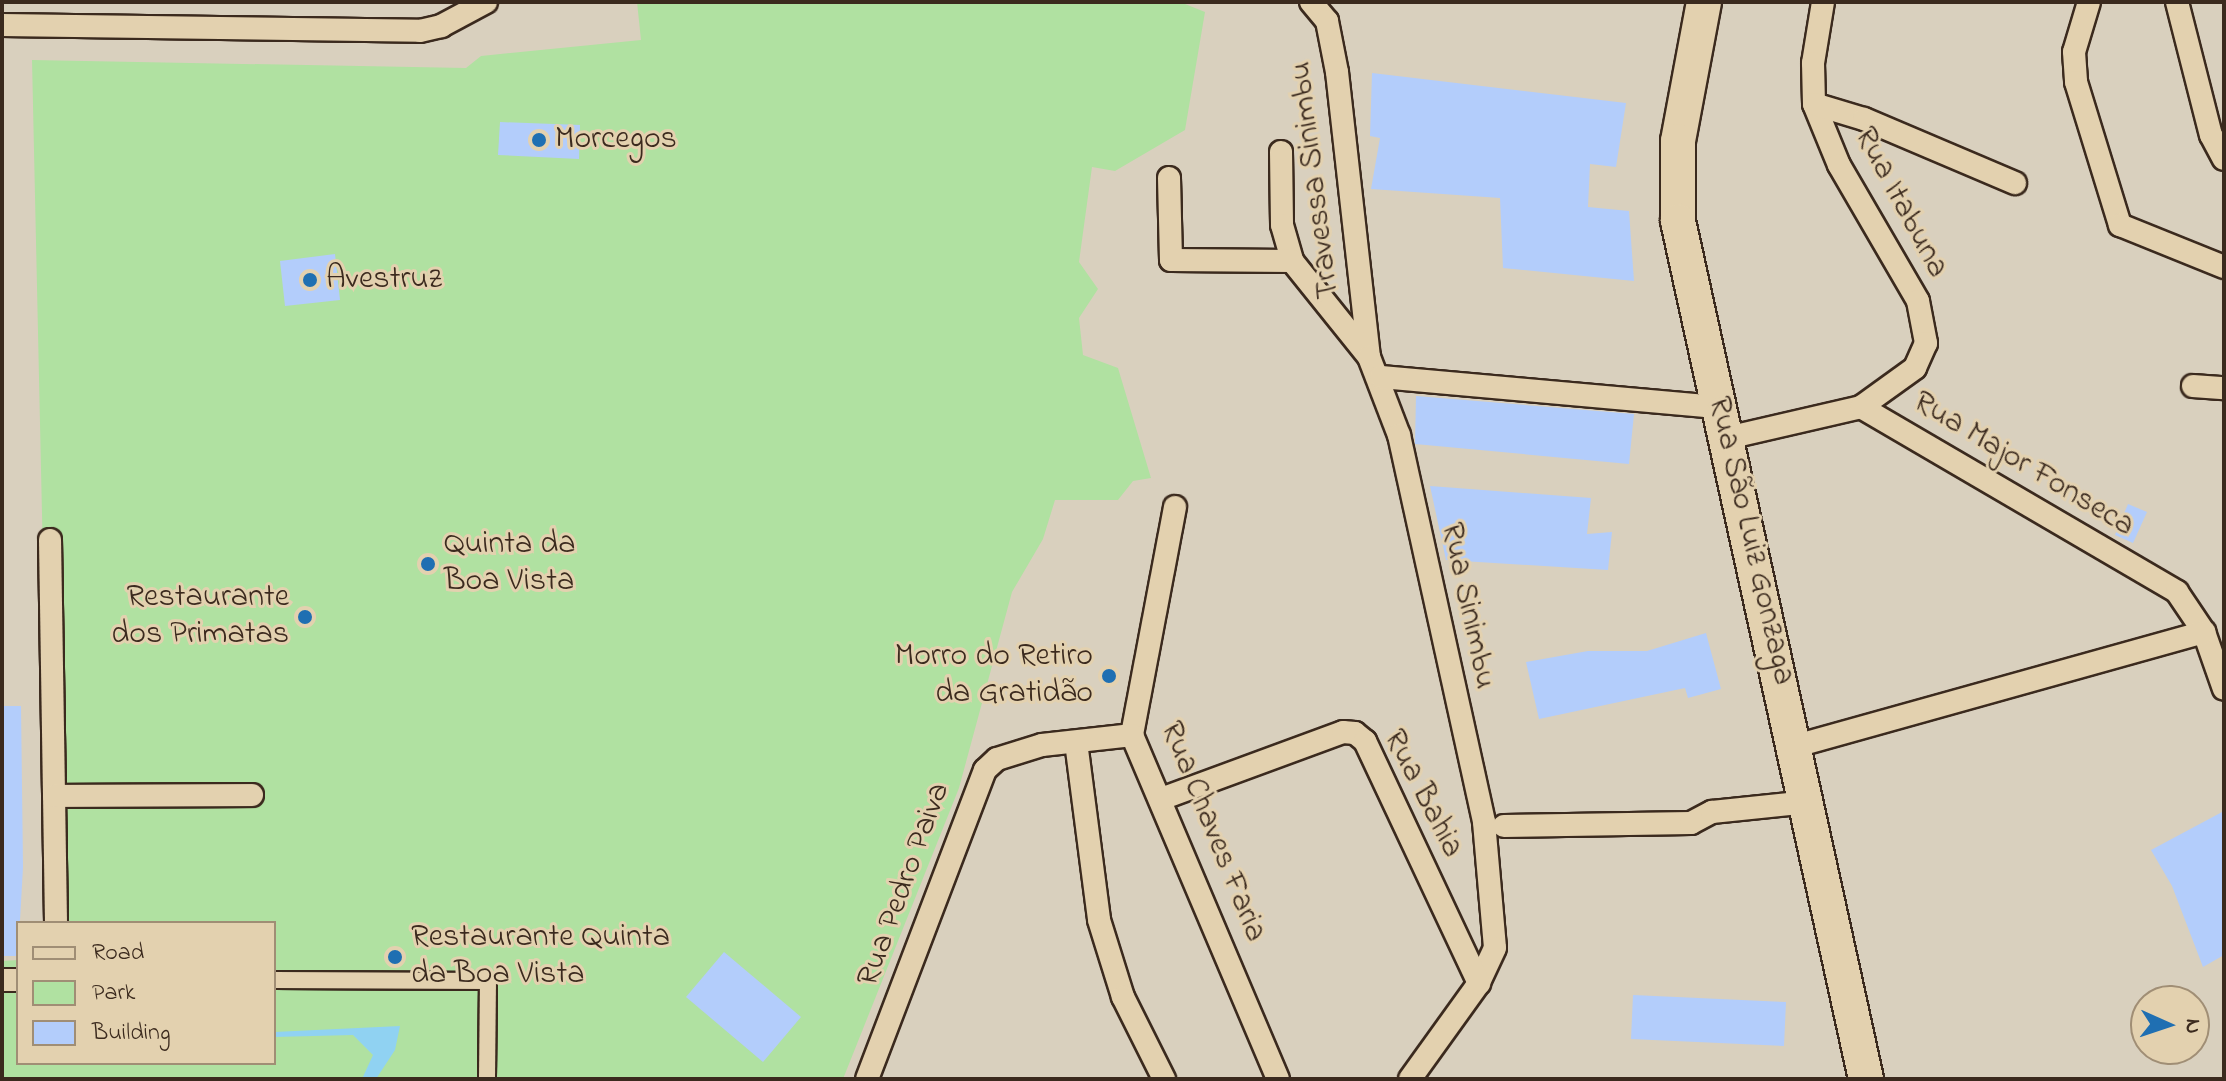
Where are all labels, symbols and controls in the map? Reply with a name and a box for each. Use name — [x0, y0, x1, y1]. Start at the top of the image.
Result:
street label: Travessa Sinimbu — [1282, 59, 1350, 301]
place label: Morcegos — [555, 121, 677, 159]
street label: Rua Itabuna — [1844, 121, 1956, 285]
marker: Morcegos — [530, 131, 548, 149]
place label: Avestruz — [326, 261, 442, 299]
marker: Avestruz — [301, 271, 319, 289]
street label: Rua Major Fonseca — [1905, 384, 2141, 546]
street label: Rua São Luiz Gonzaga — [1698, 393, 1802, 689]
street label: Rua Sinimbu — [1431, 519, 1503, 693]
place label: Quinta da Boa Vista — [444, 527, 576, 602]
marker: Quinta da Boa Vista — [419, 555, 437, 573]
place label: Restaurante dos Primatas — [111, 580, 289, 655]
marker: Restaurante dos Primatas — [296, 608, 314, 626]
place label: Morro do Retiro da Gratidão — [895, 639, 1093, 714]
marker: Morro do Retiro da Gratidão — [1100, 667, 1118, 685]
street label: Rua Chaves Faria — [1150, 716, 1274, 948]
street label: Rua Bahia — [1374, 724, 1470, 864]
street label: Rua Pedro Paiva — [850, 778, 960, 992]
place label: Restaurante Quinta da Boa Vista — [411, 920, 670, 995]
legend — [16, 921, 276, 1065]
text: Road — [92, 936, 144, 971]
marker: Restaurante Quinta da Boa Vista — [386, 948, 404, 966]
text: Park — [92, 976, 135, 1011]
north arrow — [2130, 985, 2210, 1065]
text: Building — [92, 1016, 171, 1051]
text: N — [2176, 1018, 2208, 1034]

